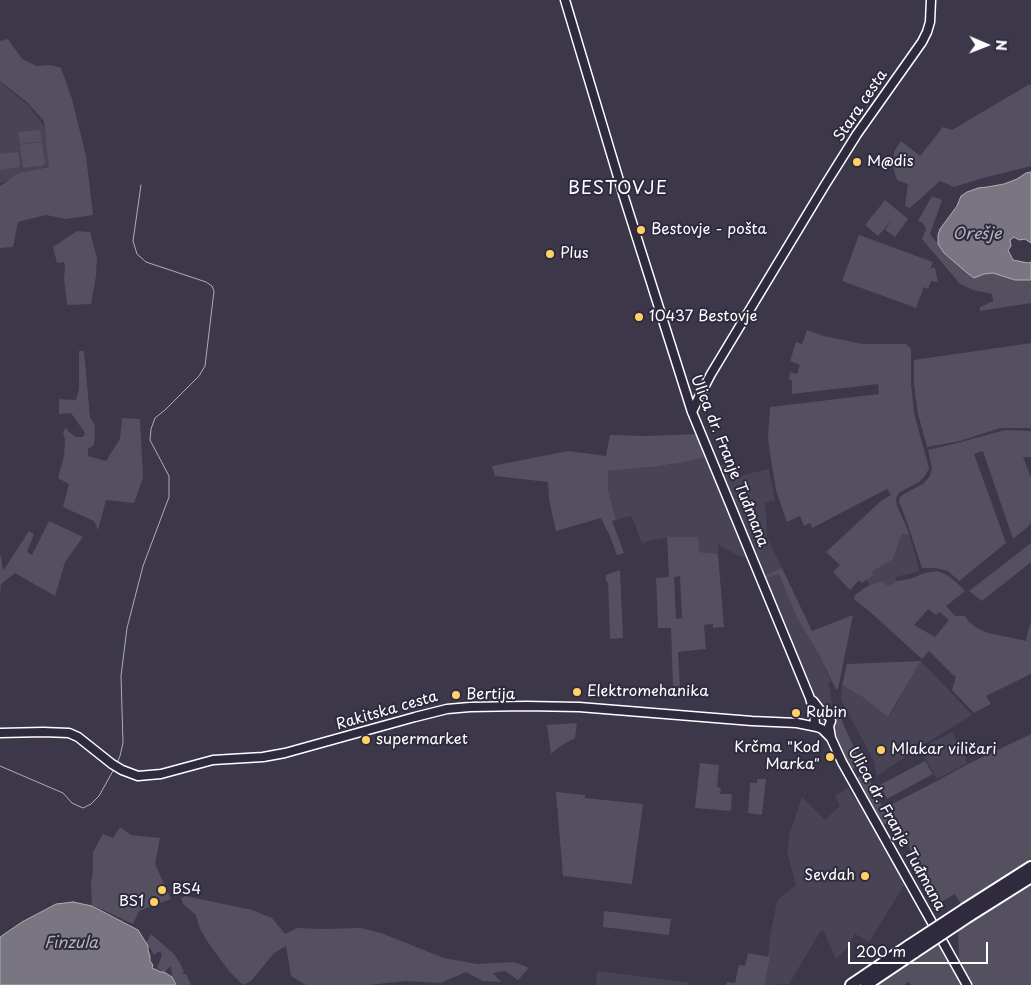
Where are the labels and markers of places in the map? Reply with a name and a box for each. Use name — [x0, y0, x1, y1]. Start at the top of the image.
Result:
place label: M@dis — [867, 153, 914, 171]
marker: M@dis — [851, 156, 863, 168]
place label: Bestovje - pošta — [651, 221, 767, 239]
marker: Bestovje - pošta — [635, 224, 647, 236]
place label: Plus — [560, 245, 589, 263]
marker: Plus — [544, 248, 556, 260]
place label: 10437 Bestovje — [649, 308, 757, 326]
marker: 10437 Bestovje — [633, 311, 645, 323]
place label: Elektromehanika — [587, 683, 709, 701]
place label: Bertija — [466, 686, 515, 704]
marker: Elektromehanika — [571, 686, 583, 698]
marker: Bertija — [450, 689, 462, 701]
place label: Rubin — [806, 704, 847, 722]
marker: Rubin — [790, 707, 802, 719]
place label: supermarket — [376, 731, 468, 749]
marker: supermarket — [360, 734, 372, 746]
place label: Krčma "Kod Marka" — [734, 739, 820, 774]
place label: Mlakar viličari — [891, 741, 997, 759]
marker: Mlakar viličari — [875, 744, 887, 756]
marker: Krčma "Kod Marka" — [824, 751, 836, 763]
place label: Sevdah — [804, 867, 855, 885]
marker: Sevdah — [859, 870, 871, 882]
place label: BS4 — [172, 881, 201, 899]
marker: BS4 — [156, 884, 168, 896]
place label: BS1 — [119, 893, 144, 911]
marker: BS1 — [148, 896, 160, 908]

